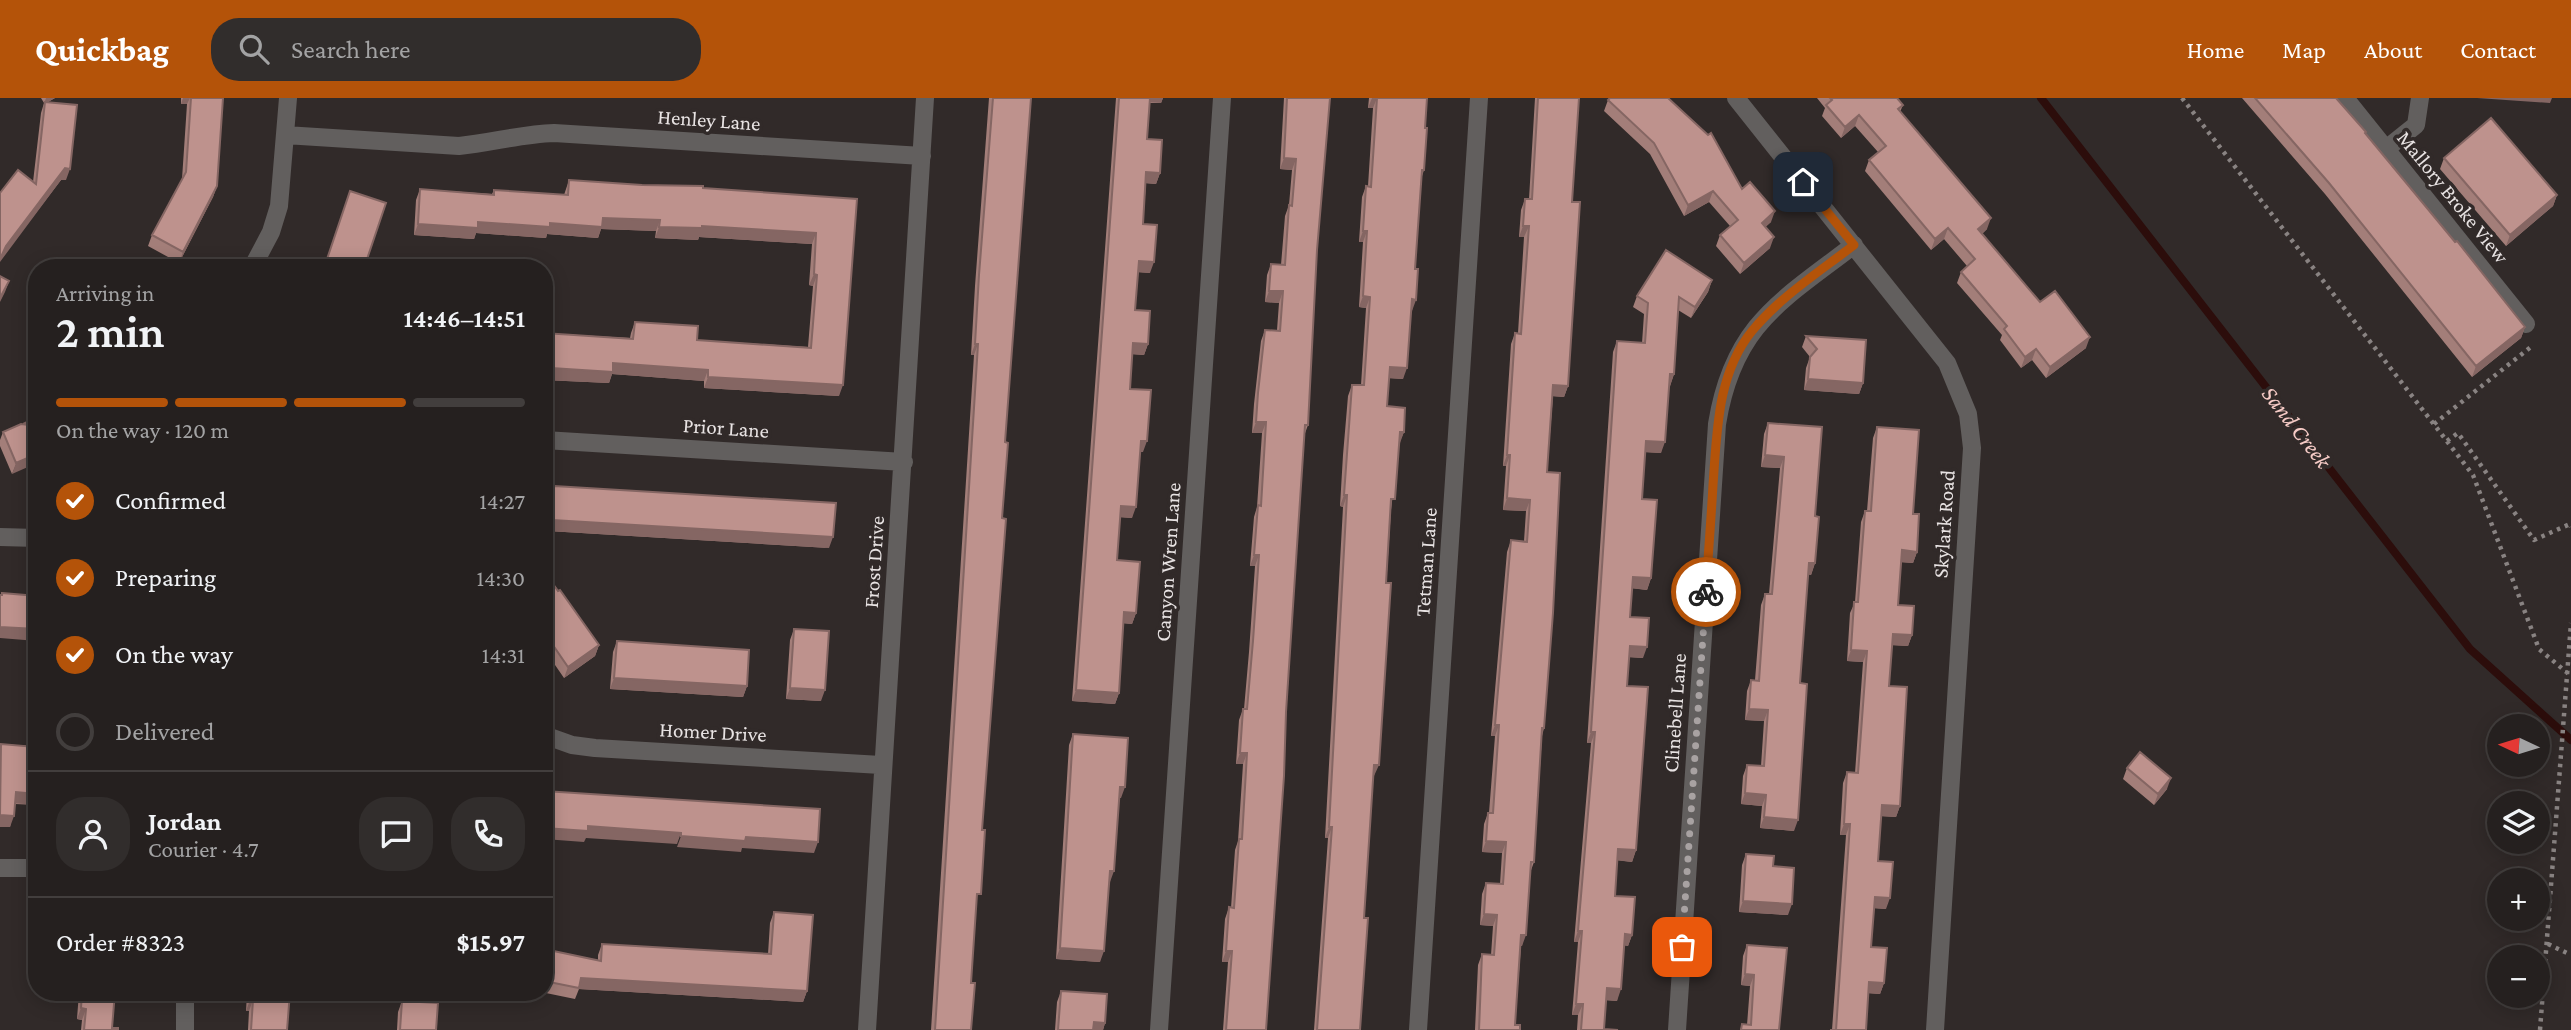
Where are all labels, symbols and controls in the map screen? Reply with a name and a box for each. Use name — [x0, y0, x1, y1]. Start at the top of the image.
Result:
search box — [211, 18, 701, 81]
icon: search — [235, 30, 273, 68]
text: Quickbag — [35, 31, 169, 68]
text: Search here — [291, 35, 410, 64]
text: Home — [2187, 36, 2244, 63]
text: Map — [2282, 36, 2326, 63]
text: About — [2364, 36, 2422, 63]
text: Contact — [2460, 36, 2536, 63]
street label: Henley Lane — [657, 104, 761, 136]
street label: Mallory Broke View — [2392, 126, 2514, 269]
pin — [1773, 152, 1833, 212]
icon: home — [1784, 163, 1822, 201]
text: Arriving in — [56, 280, 154, 306]
text: 14:46–14:51 — [403, 304, 525, 333]
text: 2 min — [56, 306, 164, 357]
water label: Sand Creek — [2257, 381, 2338, 474]
street label: Prior Lane — [682, 413, 770, 443]
text: On the way · 120 m — [56, 417, 229, 443]
street label: Skylark Road — [1928, 469, 1960, 579]
icon: check — [56, 482, 94, 520]
street label: Canyon Wren Lane — [1150, 482, 1186, 642]
text: Confirmed — [115, 486, 226, 515]
text: 14:27 — [479, 488, 525, 514]
street label: Tetman Lane — [1410, 507, 1442, 617]
street label: Frost Drive — [859, 515, 889, 609]
courier — [1671, 557, 1741, 627]
icon: check — [56, 559, 94, 597]
text: Preparing — [115, 563, 216, 592]
text: 14:30 — [476, 565, 525, 591]
icon: bike — [1687, 573, 1725, 611]
icon: check — [56, 636, 94, 674]
text: On the way — [115, 640, 233, 669]
text: 14:31 — [482, 642, 525, 668]
street label: Clinebell Lane — [1659, 653, 1691, 773]
north arrow — [2487, 714, 2550, 777]
map controls — [2487, 714, 2550, 1008]
text: Delivered — [115, 717, 214, 746]
street label: Homer Drive — [659, 717, 767, 747]
button: layers — [2487, 791, 2550, 854]
button: person — [56, 797, 130, 871]
button: chat — [359, 797, 433, 871]
button: phone — [451, 797, 525, 871]
text: Jordan — [148, 807, 222, 836]
text: Courier · 4.7 — [148, 836, 259, 862]
button: + — [2487, 868, 2550, 931]
pin — [1652, 917, 1712, 977]
text: Order #8323 — [56, 928, 185, 957]
text: $15.97 — [456, 928, 525, 957]
icon: bag — [1663, 928, 1701, 966]
button: − — [2487, 945, 2550, 1008]

